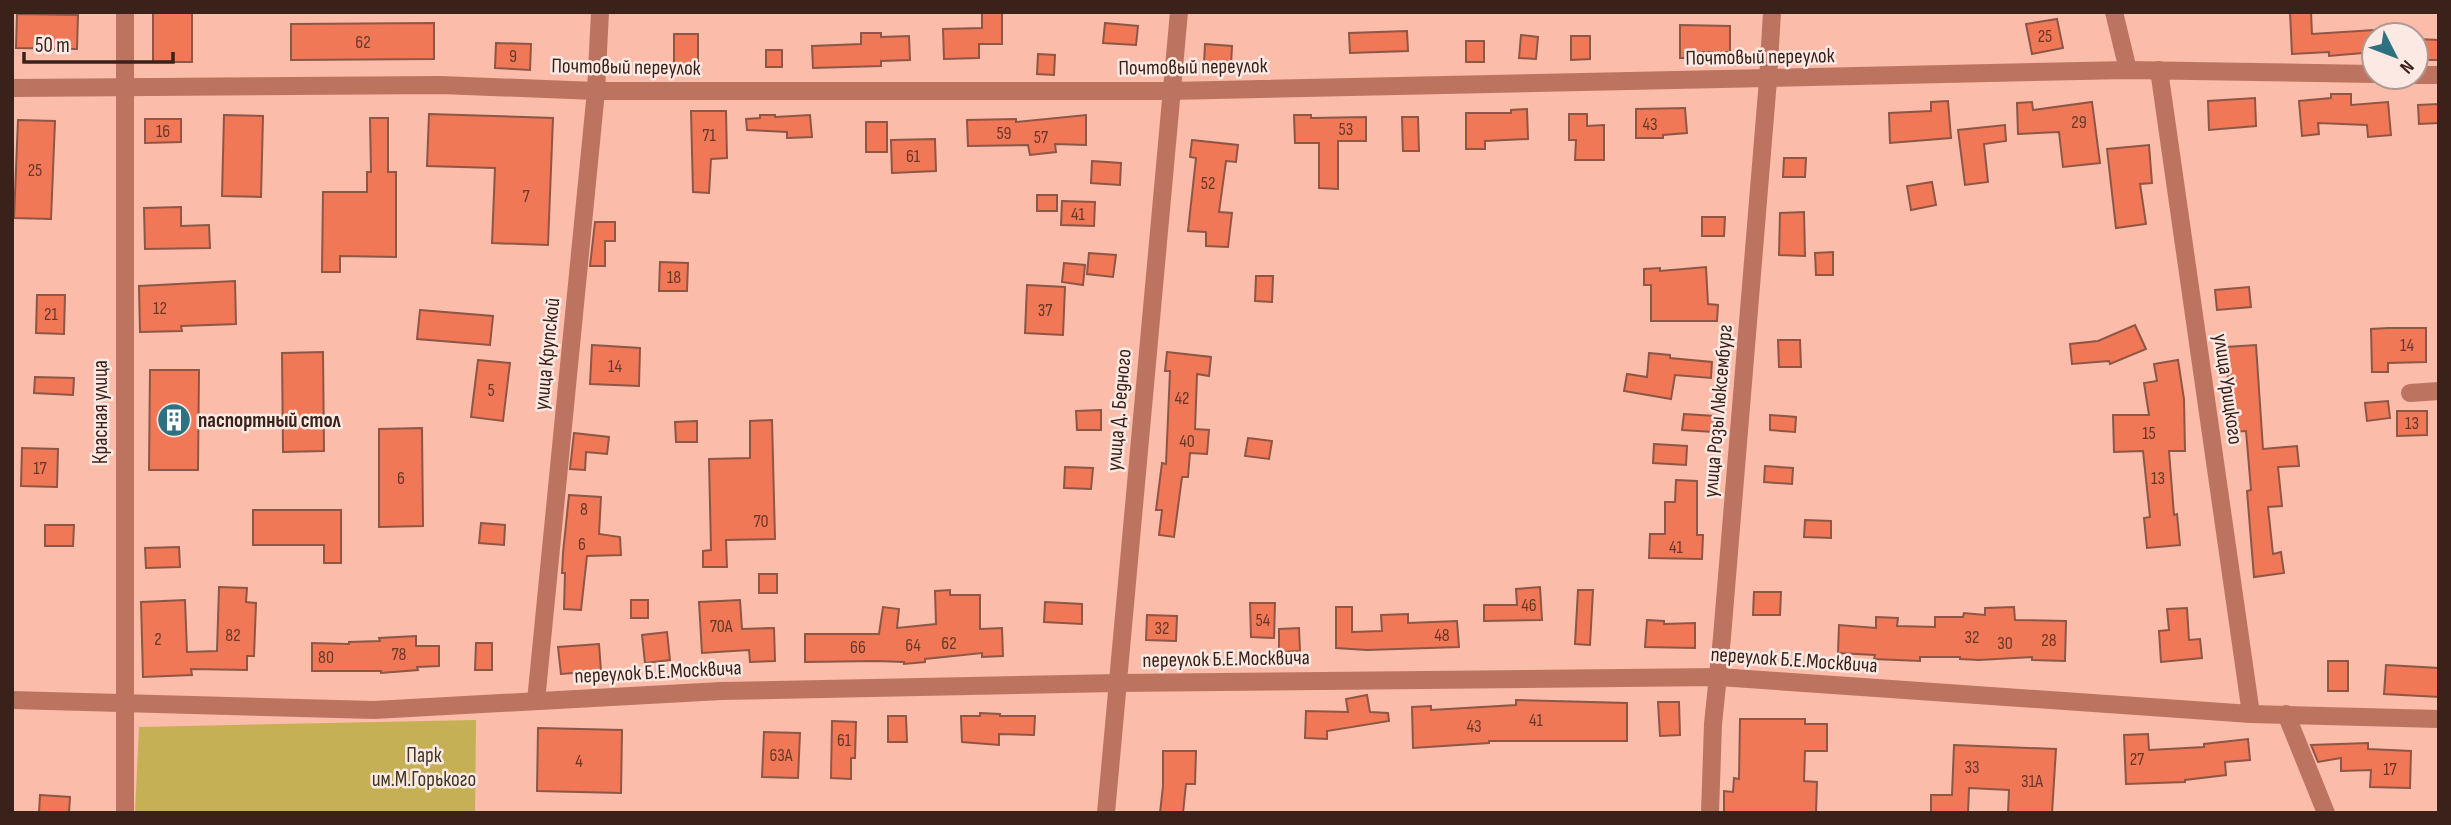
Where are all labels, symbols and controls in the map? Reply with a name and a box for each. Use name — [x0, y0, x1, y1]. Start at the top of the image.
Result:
scale bar — [24, 21, 173, 65]
north arrow — [2360, 21, 2430, 91]
house number: 25 — [2038, 26, 2052, 47]
house number: 62 — [355, 32, 371, 53]
text: 50 m — [35, 33, 70, 58]
street label: Почтовый переулок — [1685, 43, 1835, 71]
house number: 9 — [509, 46, 517, 67]
street label: Почтовый переулок — [551, 53, 701, 81]
street label: Почтовый переулок — [1118, 53, 1268, 81]
text: N — [2395, 55, 2418, 78]
house number: 29 — [2071, 112, 2087, 133]
house number: 43 — [1642, 114, 1658, 135]
house number: 53 — [1339, 119, 1353, 140]
house number: 16 — [156, 121, 170, 142]
house number: 59 — [996, 123, 1012, 144]
house number: 71 — [702, 125, 716, 146]
house number: 57 — [1034, 127, 1049, 148]
house number: 61 — [906, 146, 921, 167]
house number: 25 — [28, 160, 42, 181]
house number: 52 — [1201, 173, 1215, 194]
house number: 7 — [522, 186, 530, 207]
house number: 41 — [1071, 204, 1086, 225]
house number: 18 — [667, 267, 681, 288]
street label: улица Крупской — [529, 297, 565, 411]
house number: 12 — [153, 298, 167, 319]
house number: 37 — [1038, 300, 1053, 321]
house number: 21 — [44, 304, 59, 325]
street label: улица Розы Люксембург — [1698, 323, 1738, 499]
street label: улица Урицкого — [2208, 332, 2248, 446]
house number: 14 — [2400, 335, 2414, 356]
street label: улица Д. Бедного — [1101, 348, 1137, 472]
house number: 14 — [608, 356, 622, 377]
street label: Красная улица — [88, 360, 113, 464]
house number: 5 — [487, 380, 495, 401]
house number: 42 — [1174, 388, 1190, 409]
building icon: паспортный стол — [155, 401, 193, 439]
place label: паспортный стол — [198, 408, 342, 433]
house number: 13 — [2405, 413, 2419, 434]
house number: 15 — [2142, 423, 2156, 444]
house number: 40 — [1179, 431, 1195, 452]
house number: 17 — [33, 458, 48, 479]
house number: 6 — [397, 468, 405, 489]
house number: 13 — [2151, 468, 2165, 489]
house number: 8 — [580, 499, 588, 520]
house number: 70 — [753, 511, 769, 532]
house number: 6 — [578, 534, 586, 555]
house number: 41 — [1669, 537, 1684, 558]
house number: 46 — [1521, 595, 1537, 616]
house number: 54 — [1256, 610, 1271, 631]
house number: 70А — [710, 616, 733, 637]
house number: 32 — [1155, 618, 1169, 639]
house number: 82 — [225, 625, 241, 646]
house number: 48 — [1434, 625, 1450, 646]
house number: 32 — [1965, 627, 1979, 648]
house number: 2 — [154, 629, 162, 650]
house number: 28 — [2041, 630, 2057, 651]
house number: 62 — [941, 633, 957, 654]
house number: 30 — [1997, 633, 2013, 654]
house number: 64 — [905, 635, 921, 656]
house number: 66 — [850, 637, 866, 658]
street label: переулок Б.Е.Москвича — [1710, 642, 1878, 678]
house number: 78 — [391, 644, 407, 665]
street label: переулок Б.Е.Москвича — [1142, 645, 1310, 673]
house number: 80 — [318, 647, 334, 668]
street label: переулок Б.Е.Москвича — [574, 655, 742, 689]
house number: 41 — [1529, 710, 1544, 731]
house number: 43 — [1466, 716, 1482, 737]
house number: 61 — [837, 730, 852, 751]
park label: Парк им.М.Горького — [372, 743, 476, 792]
house number: 63А — [769, 745, 793, 766]
house number: 27 — [2130, 749, 2145, 770]
house number: 4 — [575, 751, 583, 772]
house number: 33 — [1964, 757, 1980, 778]
house number: 17 — [2383, 759, 2398, 780]
house number: 31А — [2021, 771, 2043, 792]

